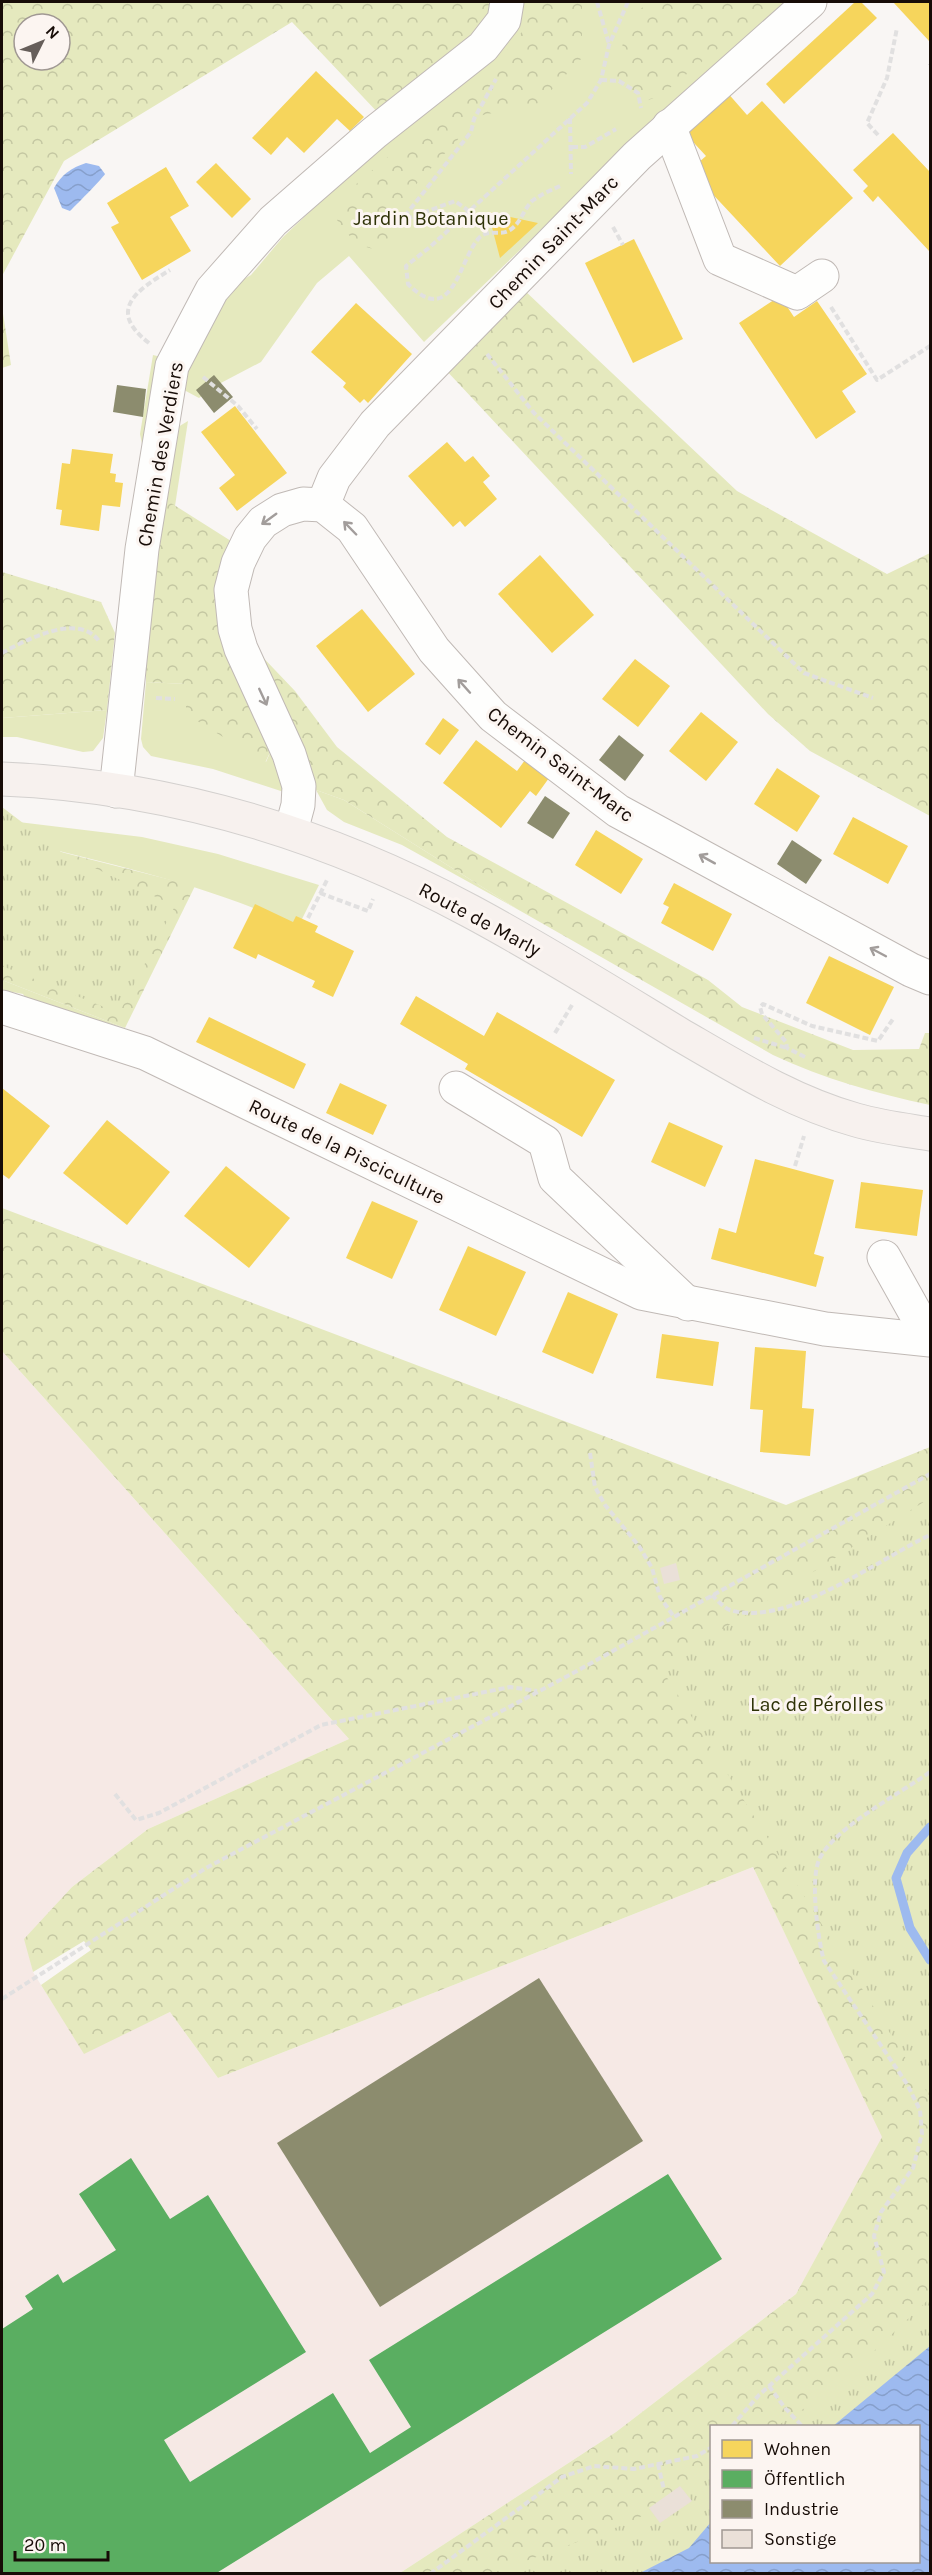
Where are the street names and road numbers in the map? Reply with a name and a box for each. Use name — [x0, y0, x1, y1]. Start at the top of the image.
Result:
street label: Chemin Saint-Marc — [484, 171, 623, 314]
street label: Chemin des Verdiers — [133, 360, 188, 548]
street label: Chemin Saint-Marc — [483, 702, 638, 827]
street label: Route de Marly — [415, 878, 545, 961]
street label: Route de la Pisciculture — [245, 1094, 448, 1209]

